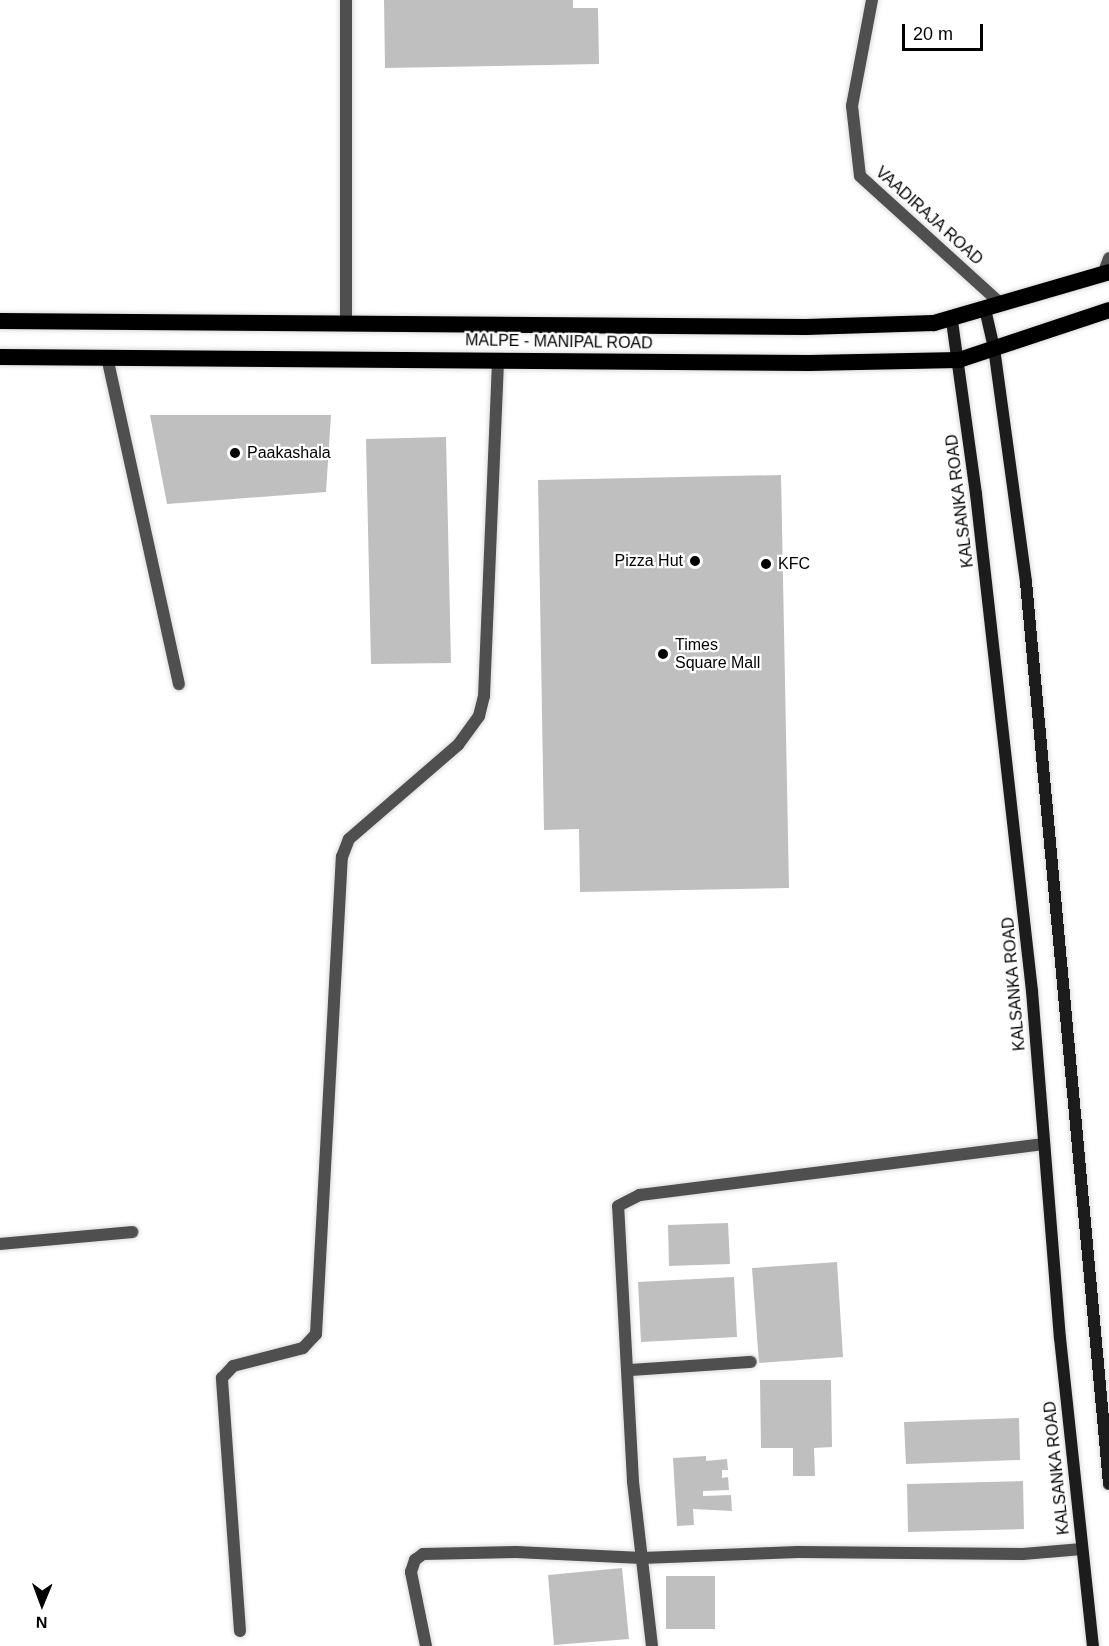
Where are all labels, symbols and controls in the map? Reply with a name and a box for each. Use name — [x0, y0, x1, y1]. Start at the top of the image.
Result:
scale bar — [905, 12, 986, 50]
text: 20 m — [913, 24, 953, 44]
street label: VAADIRAJA ROAD — [871, 163, 987, 269]
street label: MALPE - MANIPAL ROAD — [465, 331, 653, 353]
street label: KALSANKA ROAD — [942, 433, 978, 569]
place label: Paakashala — [247, 443, 331, 463]
marker: Paakashala — [228, 446, 242, 460]
place label: Pizza Hut — [615, 551, 683, 571]
marker: Pizza Hut — [688, 554, 702, 568]
place label: KFC — [778, 554, 810, 574]
marker: KFC — [759, 557, 773, 571]
place label: Times Square Mall — [675, 635, 760, 673]
marker: Times Square Mall — [656, 647, 670, 661]
street label: KALSANKA ROAD — [999, 916, 1029, 1052]
street label: KALSANKA ROAD — [1040, 1400, 1074, 1536]
north arrow — [12, 1574, 72, 1634]
text: N — [36, 1614, 48, 1631]

